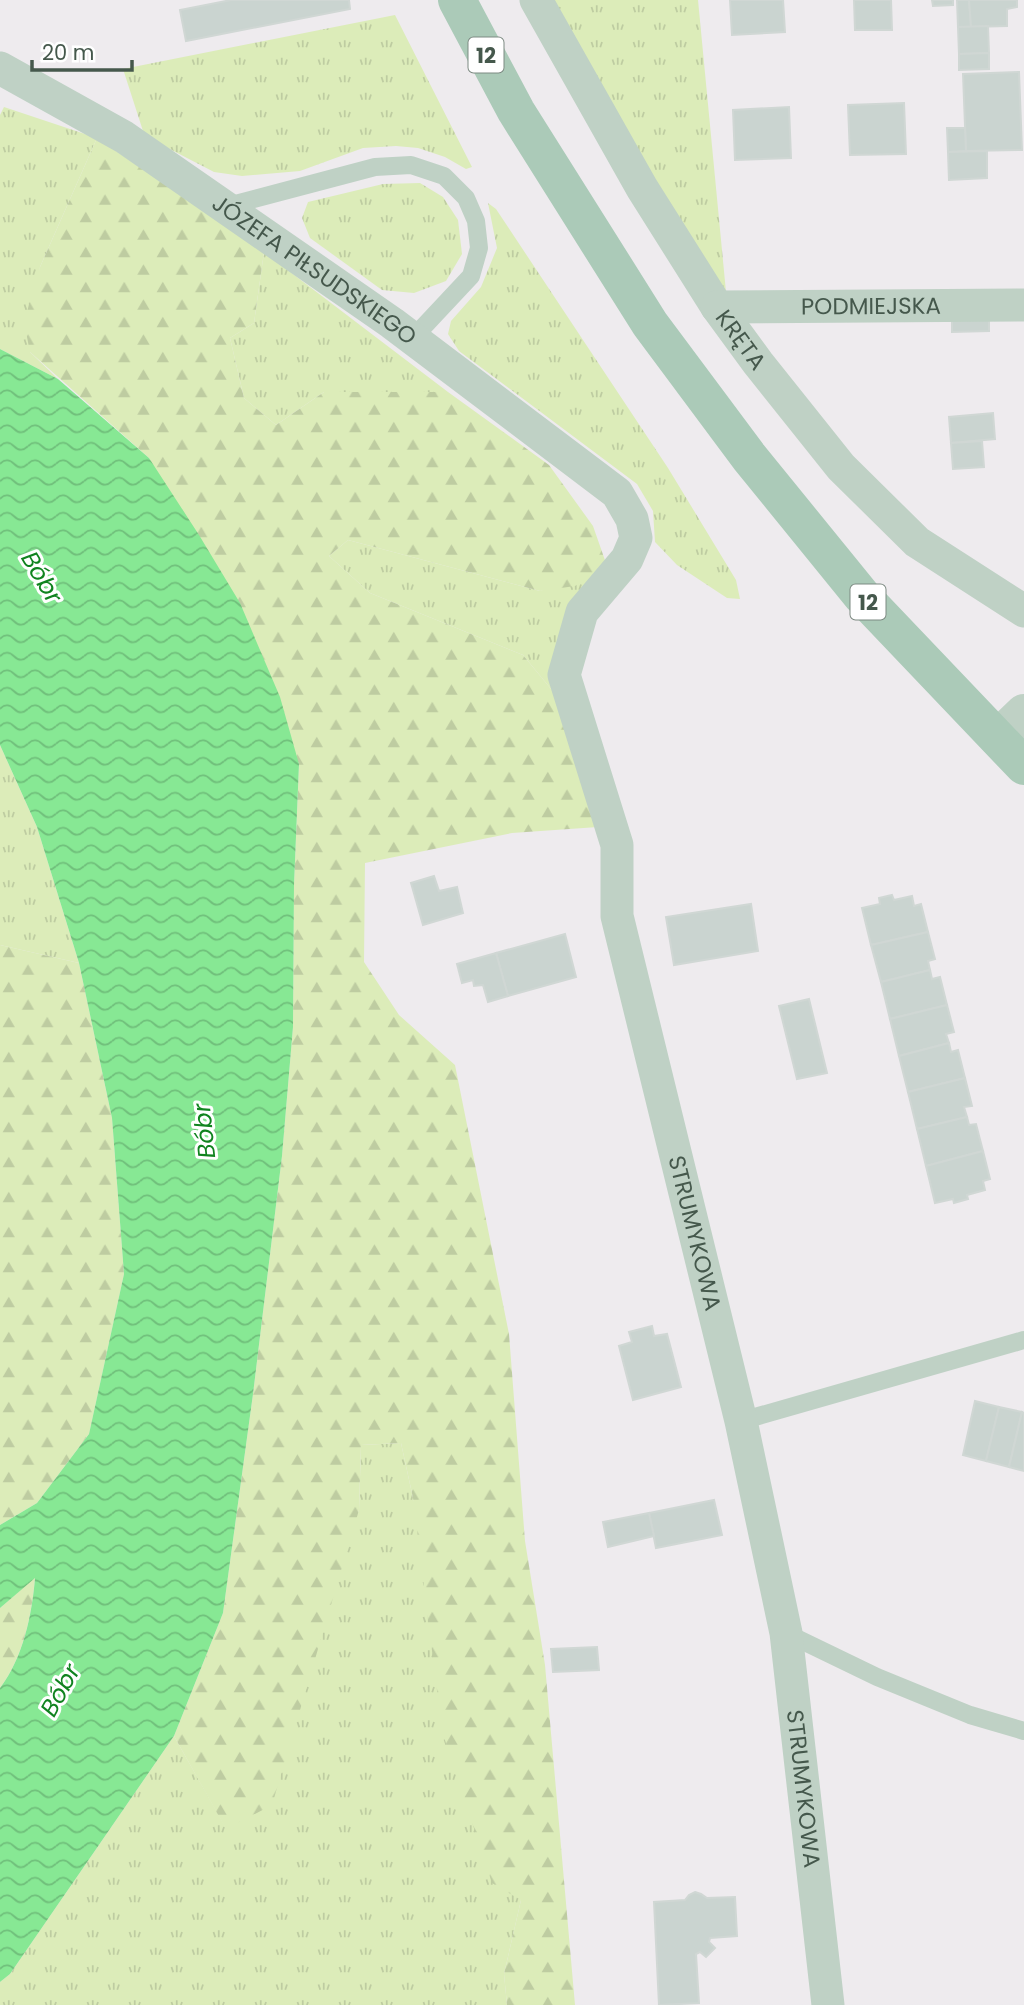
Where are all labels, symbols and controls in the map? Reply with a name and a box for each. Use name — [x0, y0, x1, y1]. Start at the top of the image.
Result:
scale bar — [32, 28, 131, 72]
text: 20 m — [42, 38, 95, 67]
road number: 12 — [468, 38, 504, 72]
street label: JÓZEFA PIŁSUDSKIEGO — [206, 187, 423, 352]
street label: PODMIEJSKA — [801, 290, 941, 322]
street label: KRĘTA — [708, 303, 774, 376]
water label: Bóbr — [14, 545, 71, 610]
road number: 12 — [850, 584, 886, 620]
water label: Bóbr — [185, 1101, 223, 1160]
street label: STRUMYKOWA — [660, 1152, 729, 1314]
water label: Bóbr — [32, 1657, 88, 1722]
street label: STRUMYKOWA — [779, 1708, 828, 1869]

